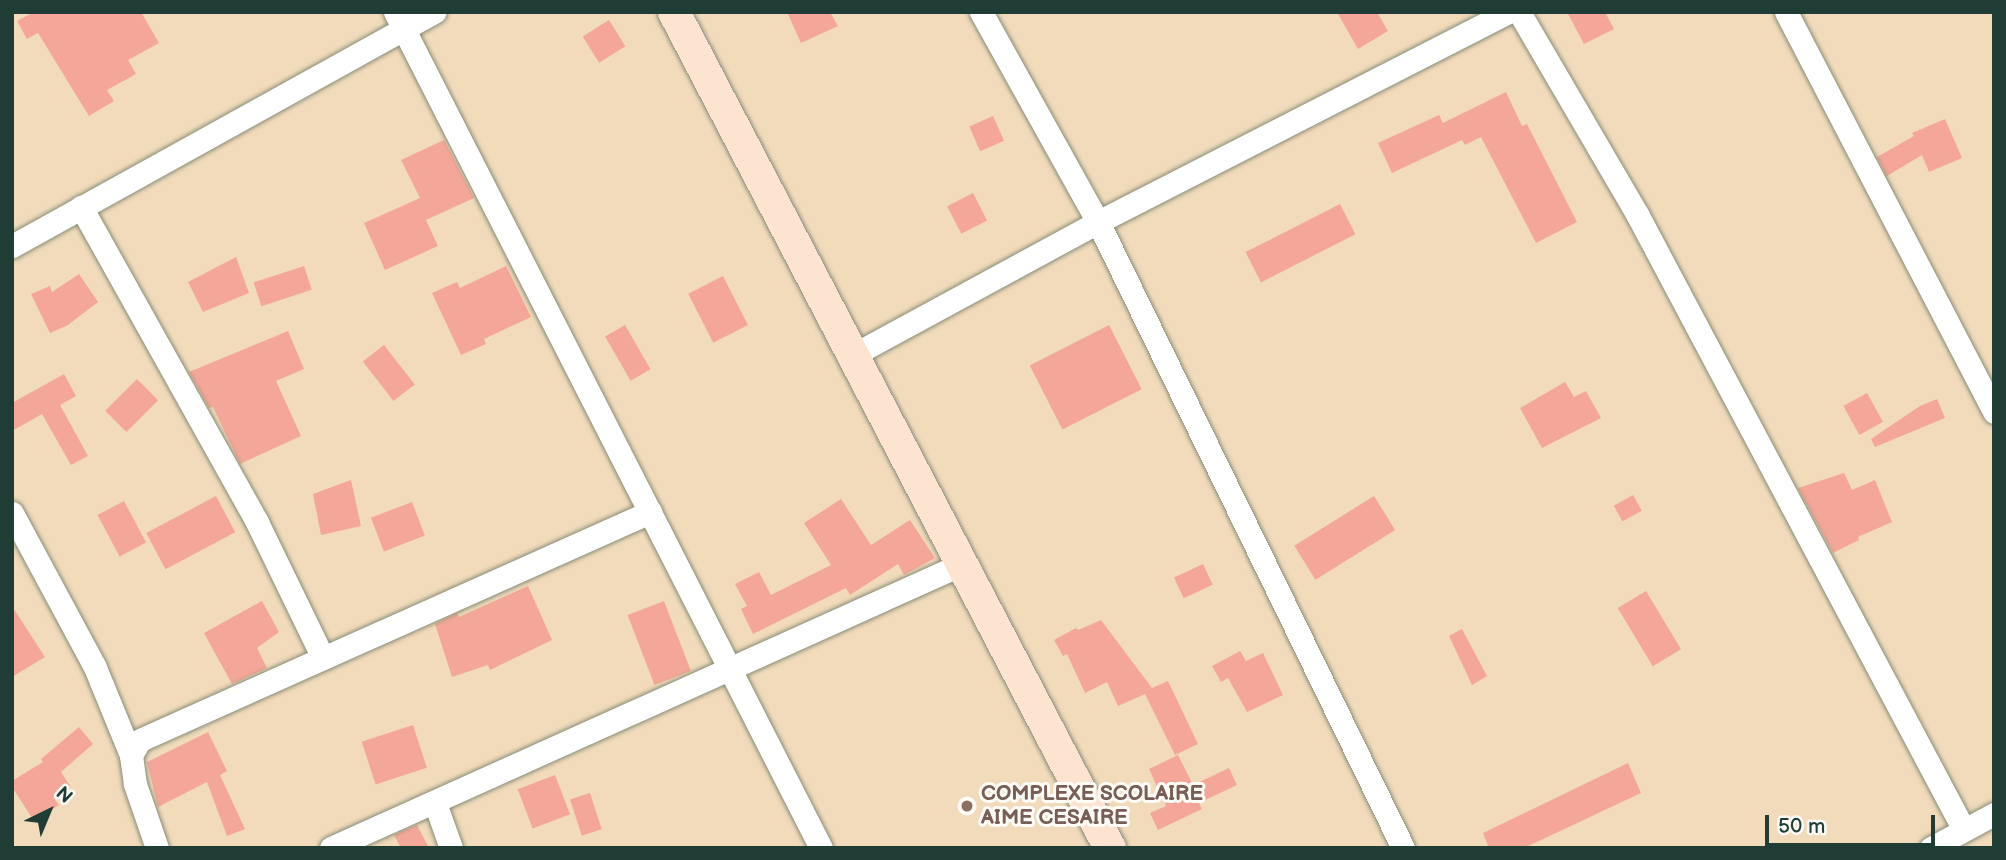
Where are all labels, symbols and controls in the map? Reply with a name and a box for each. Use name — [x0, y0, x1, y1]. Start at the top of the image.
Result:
north arrow — [14, 776, 84, 846]
place label: COMPLEXE SCOLAIRE AIME CESAIRE — [981, 781, 1203, 831]
text: N — [51, 782, 77, 809]
marker: COMPLEXE SCOLAIRE AIME CESAIRE — [959, 798, 975, 814]
scale bar — [1768, 800, 1938, 844]
text: 50 m — [1778, 814, 1825, 839]

